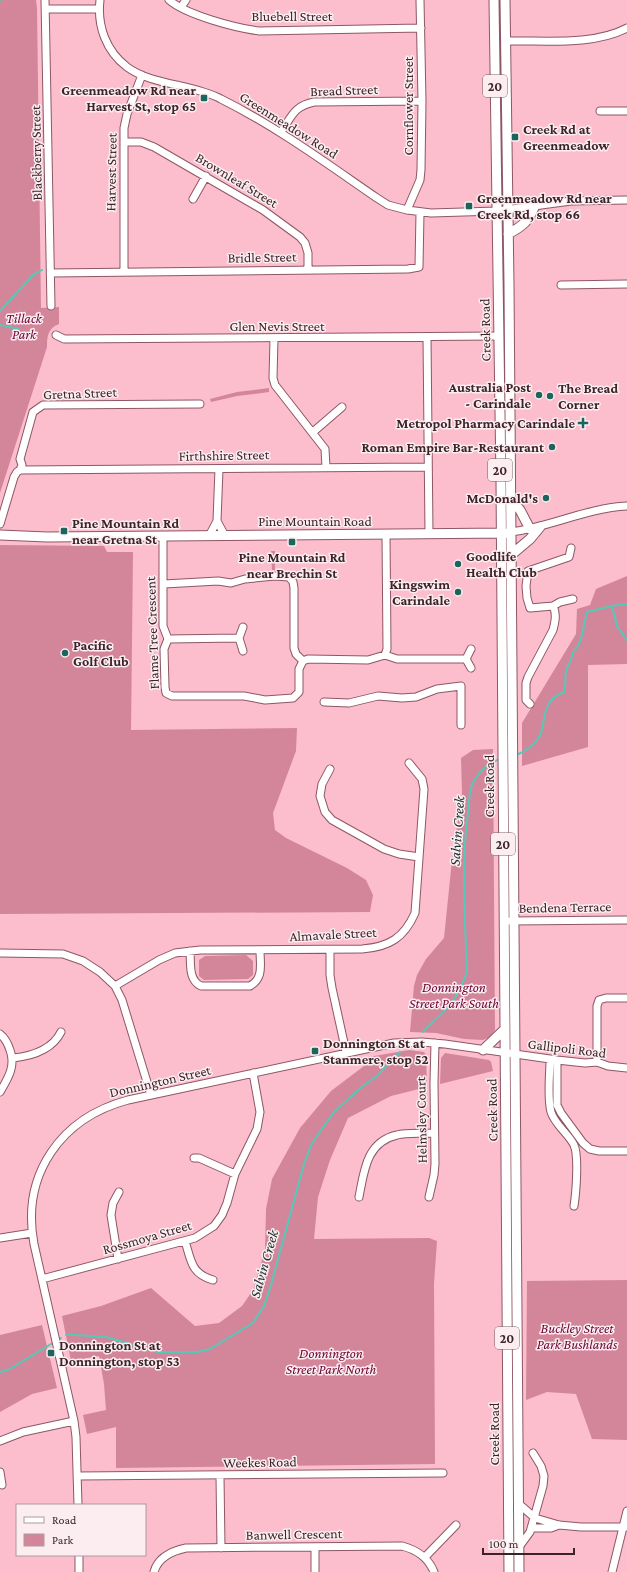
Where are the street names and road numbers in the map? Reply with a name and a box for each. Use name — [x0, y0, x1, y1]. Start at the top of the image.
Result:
street label: Bluebell Street — [252, 8, 333, 24]
street label: Cornflower Street — [400, 56, 416, 155]
road number: 20 — [483, 75, 507, 97]
street label: Bread Street — [310, 81, 378, 99]
street label: Greenmeadow Road — [237, 88, 342, 162]
street label: Blackberry Street — [27, 105, 45, 201]
street label: Harvest Street — [102, 132, 120, 211]
street label: Brownleaf Street — [193, 149, 281, 211]
street label: Bridle Street — [227, 248, 297, 266]
street label: Creek Road — [476, 298, 494, 362]
street label: Glen Nevis Street — [229, 318, 325, 334]
street label: Gretna Street — [43, 384, 117, 402]
street label: Firthshire Street — [179, 446, 270, 464]
road number: 20 — [488, 459, 512, 481]
street label: Pine Mountain Road — [258, 513, 372, 529]
street label: Flame Tree Crescent — [142, 576, 162, 690]
street label: Creek Road — [481, 754, 497, 817]
road number: 20 — [491, 833, 515, 855]
street label: Bendena Terrace — [518, 898, 612, 916]
street label: Almavale Street — [289, 924, 377, 944]
street label: Gallipoli Road — [527, 1035, 608, 1061]
street label: Donnington Street — [108, 1061, 213, 1100]
street label: Helmsley Court — [412, 1076, 430, 1164]
street label: Creek Road — [483, 1078, 501, 1142]
street label: Rossmoya Street — [101, 1217, 194, 1257]
road number: 20 — [495, 1327, 519, 1349]
street label: Creek Road — [486, 1402, 502, 1465]
street label: Weekes Road — [223, 1453, 298, 1471]
street label: Banwell Crescent — [246, 1525, 343, 1543]

